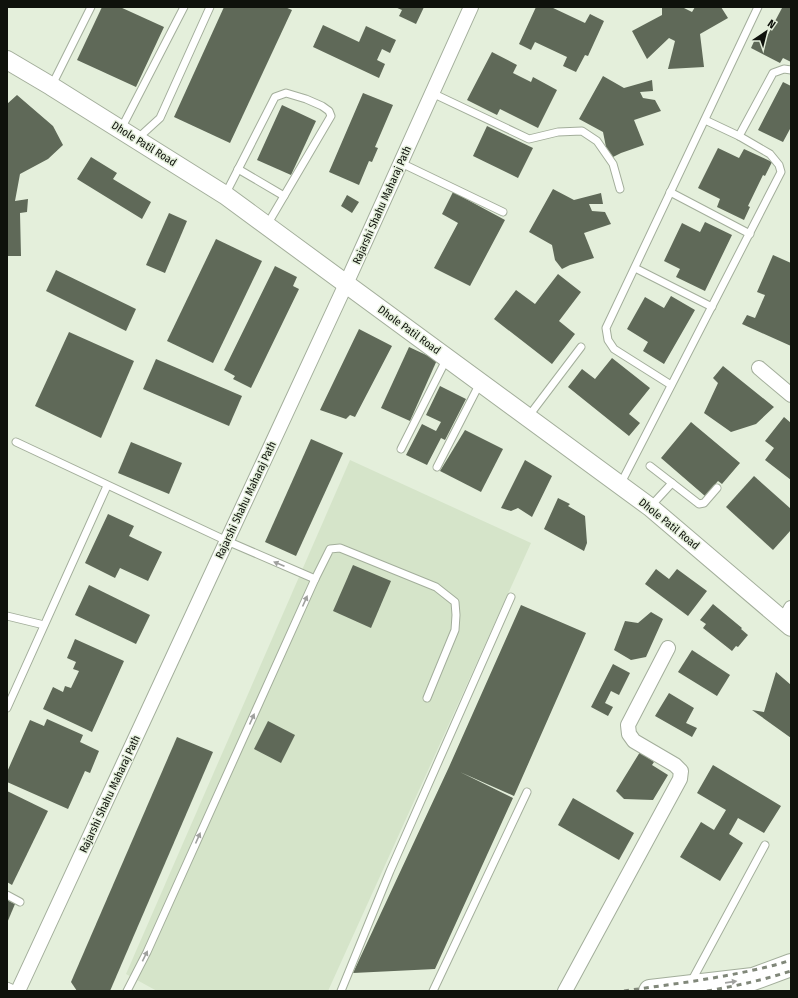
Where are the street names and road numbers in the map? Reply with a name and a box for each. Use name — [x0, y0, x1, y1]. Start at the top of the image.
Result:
street label: Dhole Patil Road — [109, 119, 179, 169]
street label: Rajarshi Shahu Maharaj Path — [350, 144, 414, 266]
street label: Dhole Patil Road — [375, 303, 443, 357]
street label: Rajarshi Shahu Maharaj Path — [213, 439, 279, 561]
street label: Dhole Patil Road — [636, 496, 702, 552]
street label: Rajarshi Shahu Maharaj Path — [77, 733, 143, 855]

